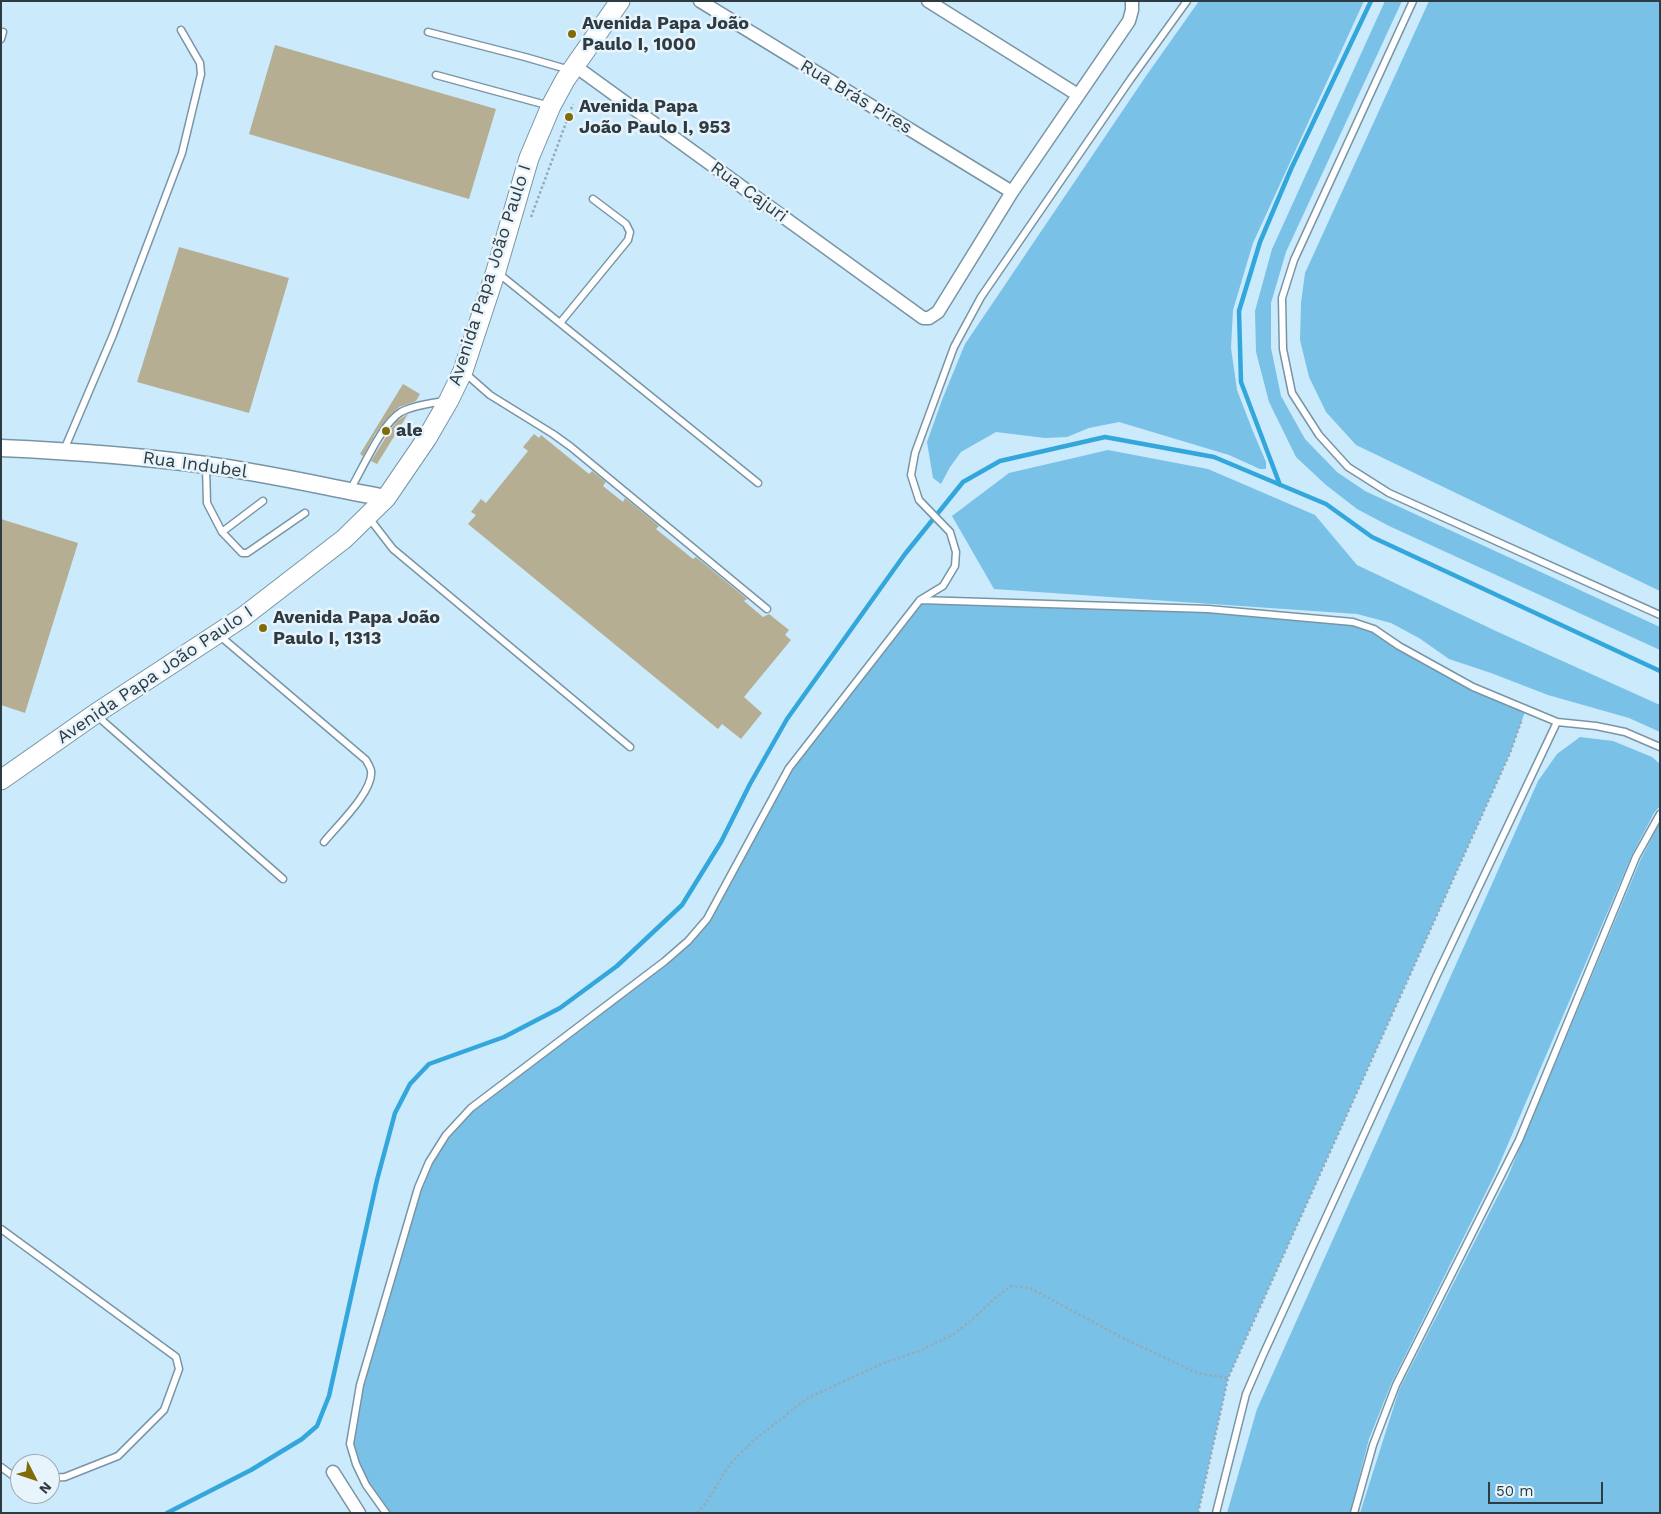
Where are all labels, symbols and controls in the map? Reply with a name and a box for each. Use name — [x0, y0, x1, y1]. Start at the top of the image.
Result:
place label: Avenida Papa João Paulo I, 1000 — [582, 13, 749, 56]
marker: Avenida Papa João Paulo I, 1000 — [566, 28, 578, 40]
street label: Rua Brás Pires — [796, 55, 916, 139]
place label: Avenida Papa João Paulo I, 953 — [579, 96, 731, 138]
marker: Avenida Papa João Paulo I, 953 — [563, 111, 575, 123]
street label: Rua Cajuri — [706, 157, 792, 227]
street label: Avenida Papa João Paulo I — [444, 162, 536, 388]
place label: ale — [396, 420, 423, 442]
marker: ale — [380, 425, 392, 437]
street label: Rua Indubel — [141, 447, 249, 483]
street label: Avenida Papa João Paulo I — [53, 601, 257, 749]
place label: Avenida Papa João Paulo I, 1313 — [273, 607, 440, 650]
marker: Avenida Papa João Paulo I, 1313 — [257, 622, 269, 634]
north arrow — [10, 1454, 60, 1504]
scale bar — [1491, 1472, 1606, 1504]
text: N — [36, 1479, 55, 1497]
text: 50 m — [1496, 1482, 1533, 1500]

